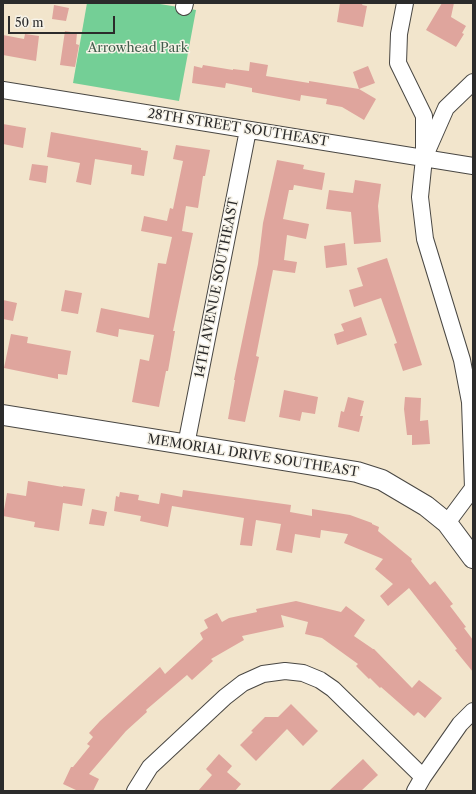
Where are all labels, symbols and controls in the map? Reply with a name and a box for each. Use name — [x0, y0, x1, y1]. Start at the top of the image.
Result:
scale bar — [10, 8, 117, 34]
text: 50 m — [15, 15, 44, 30]
park label: Arrowhead Park — [88, 40, 188, 56]
street label: 28TH STREET SOUTHEAST — [146, 106, 330, 150]
street label: 14TH AVENUE SOUTHEAST — [192, 197, 242, 379]
street label: MEMORIAL DRIVE SOUTHEAST — [146, 432, 360, 480]

